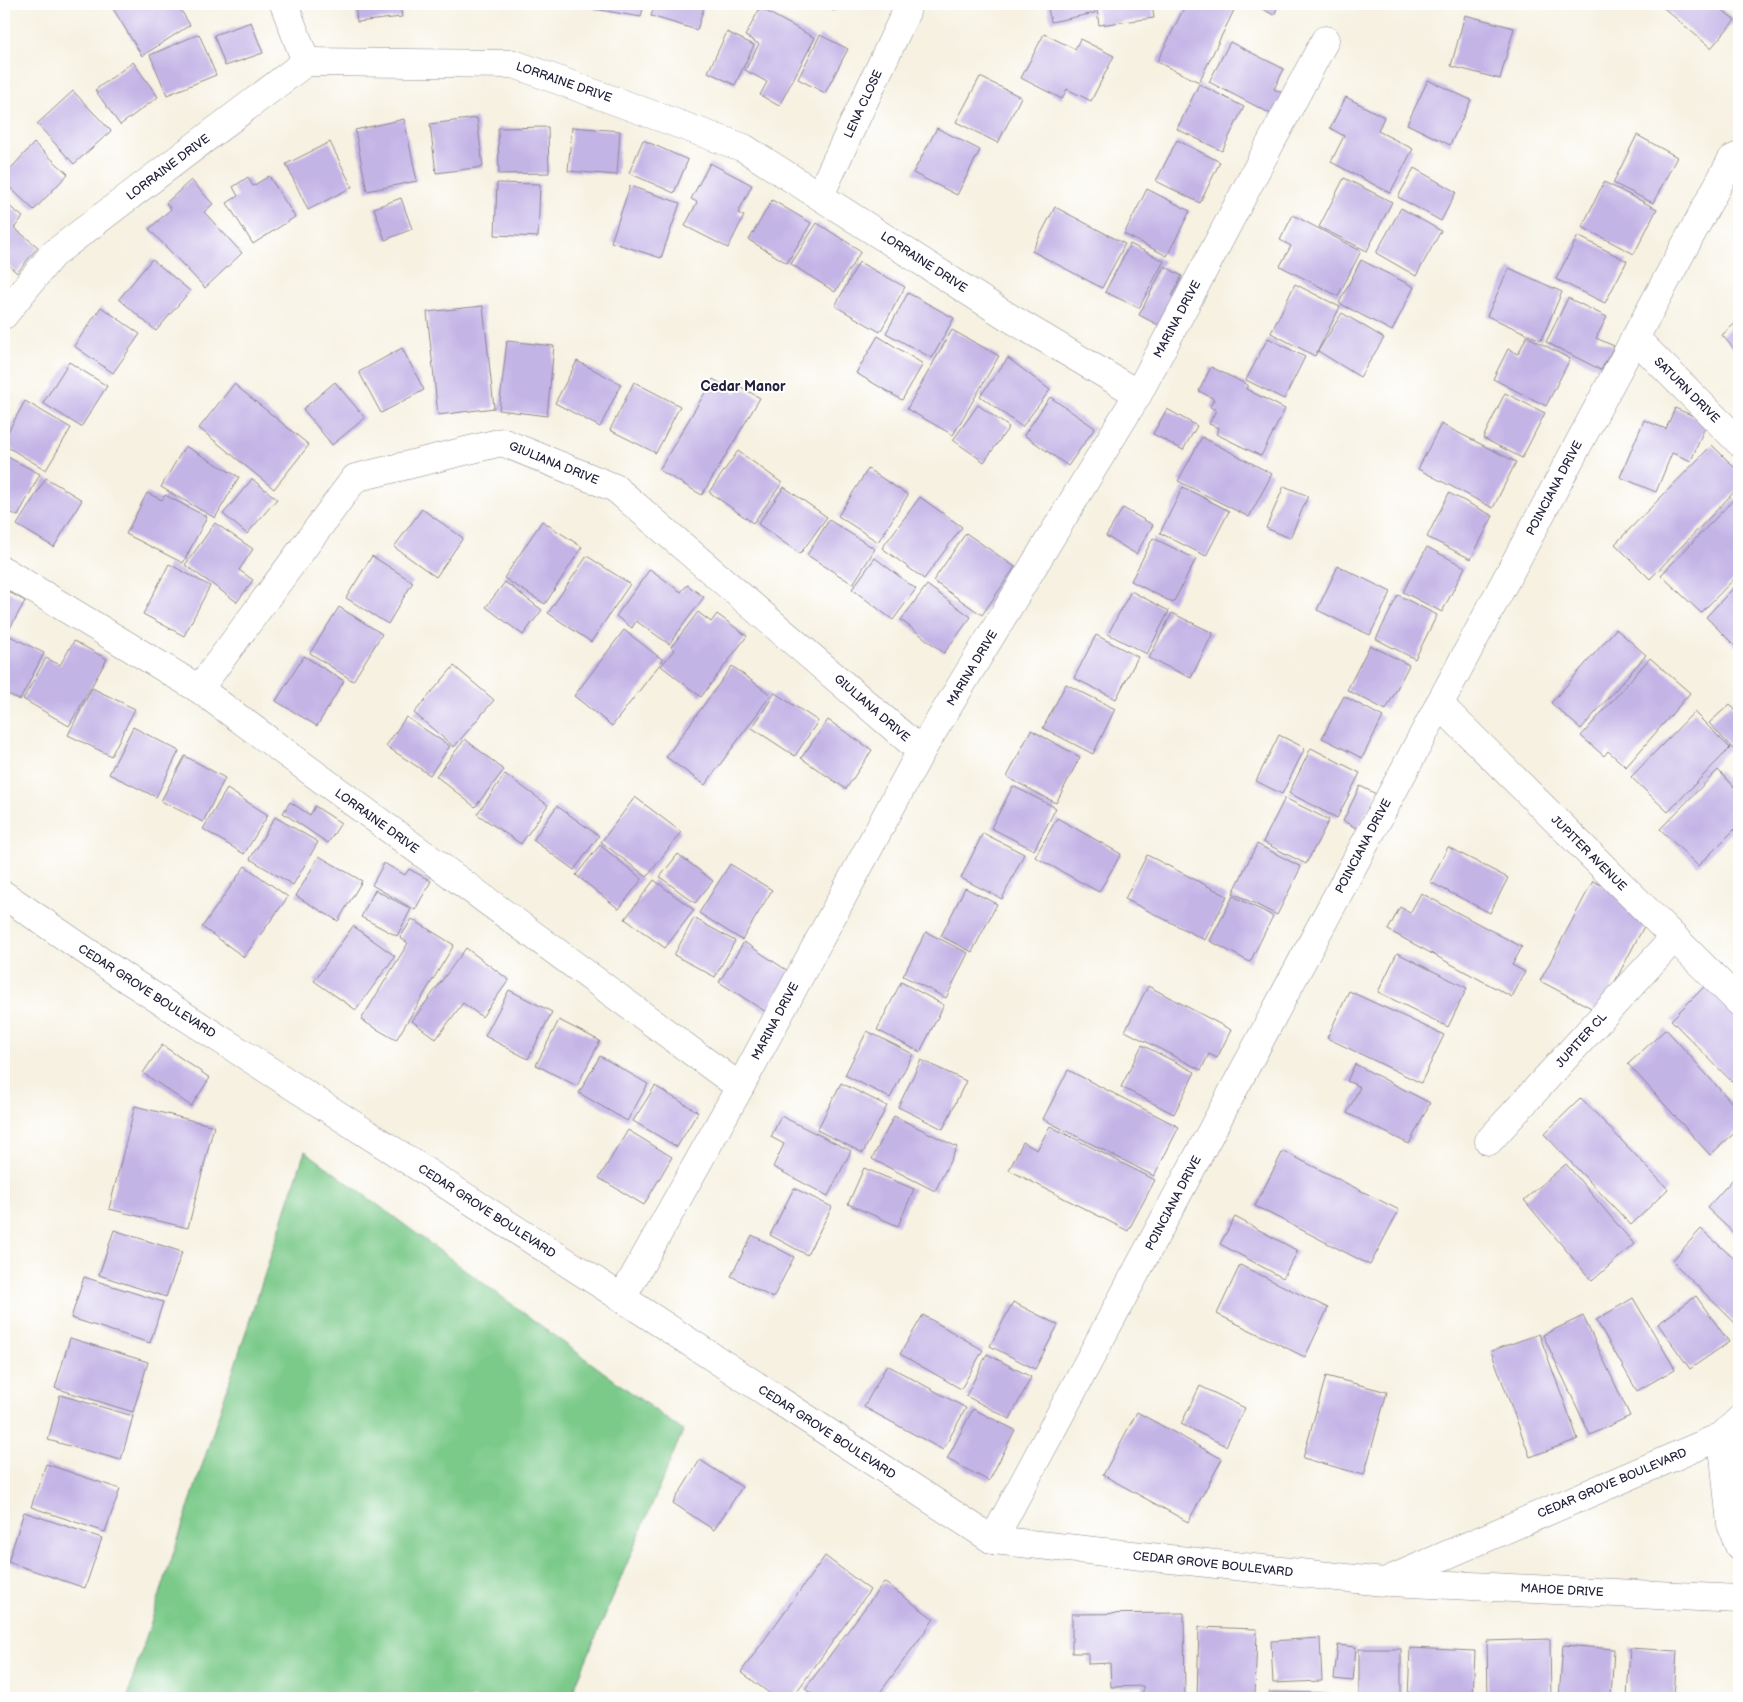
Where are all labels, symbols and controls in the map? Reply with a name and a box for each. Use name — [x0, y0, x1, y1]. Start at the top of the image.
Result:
street label: LORRAINE DRIVE — [514, 59, 614, 106]
street label: LENA CLOSE — [841, 68, 886, 141]
street label: LORRAINE DRIVE — [124, 131, 213, 204]
street label: LORRAINE DRIVE — [878, 229, 970, 296]
street label: MARINA DRIVE — [1151, 278, 1204, 361]
street label: SATURN DRIVE — [1651, 354, 1723, 426]
district label: Cedar Manor — [700, 378, 786, 395]
street label: POINCIANA DRIVE — [1523, 438, 1586, 538]
street label: GIULIANA DRIVE — [507, 439, 601, 488]
street label: MARINA DRIVE — [944, 628, 1001, 709]
street label: GIULIANA DRIVE — [831, 671, 913, 745]
street label: LORRAINE DRIVE — [332, 786, 422, 857]
street label: POINCIANA DRIVE — [1332, 796, 1395, 896]
street label: JUPITER AVENUE — [1548, 812, 1630, 894]
street label: CEDAR GROVE BOULEVARD — [75, 941, 219, 1042]
street label: MARINA DRIVE — [749, 980, 802, 1063]
street label: JUPITER CL — [1553, 1010, 1610, 1071]
street label: POINCIANA DRIVE — [1142, 1153, 1205, 1253]
street label: CEDAR GROVE BOULEVARD — [415, 1161, 559, 1262]
street label: CEDAR GROVE BOULEVARD — [755, 1382, 899, 1483]
street label: CEDAR GROVE BOULEVARD — [1535, 1445, 1689, 1522]
street label: CEDAR GROVE BOULEVARD — [1132, 1549, 1294, 1580]
street label: MAHOE DRIVE — [1520, 1581, 1604, 1600]

